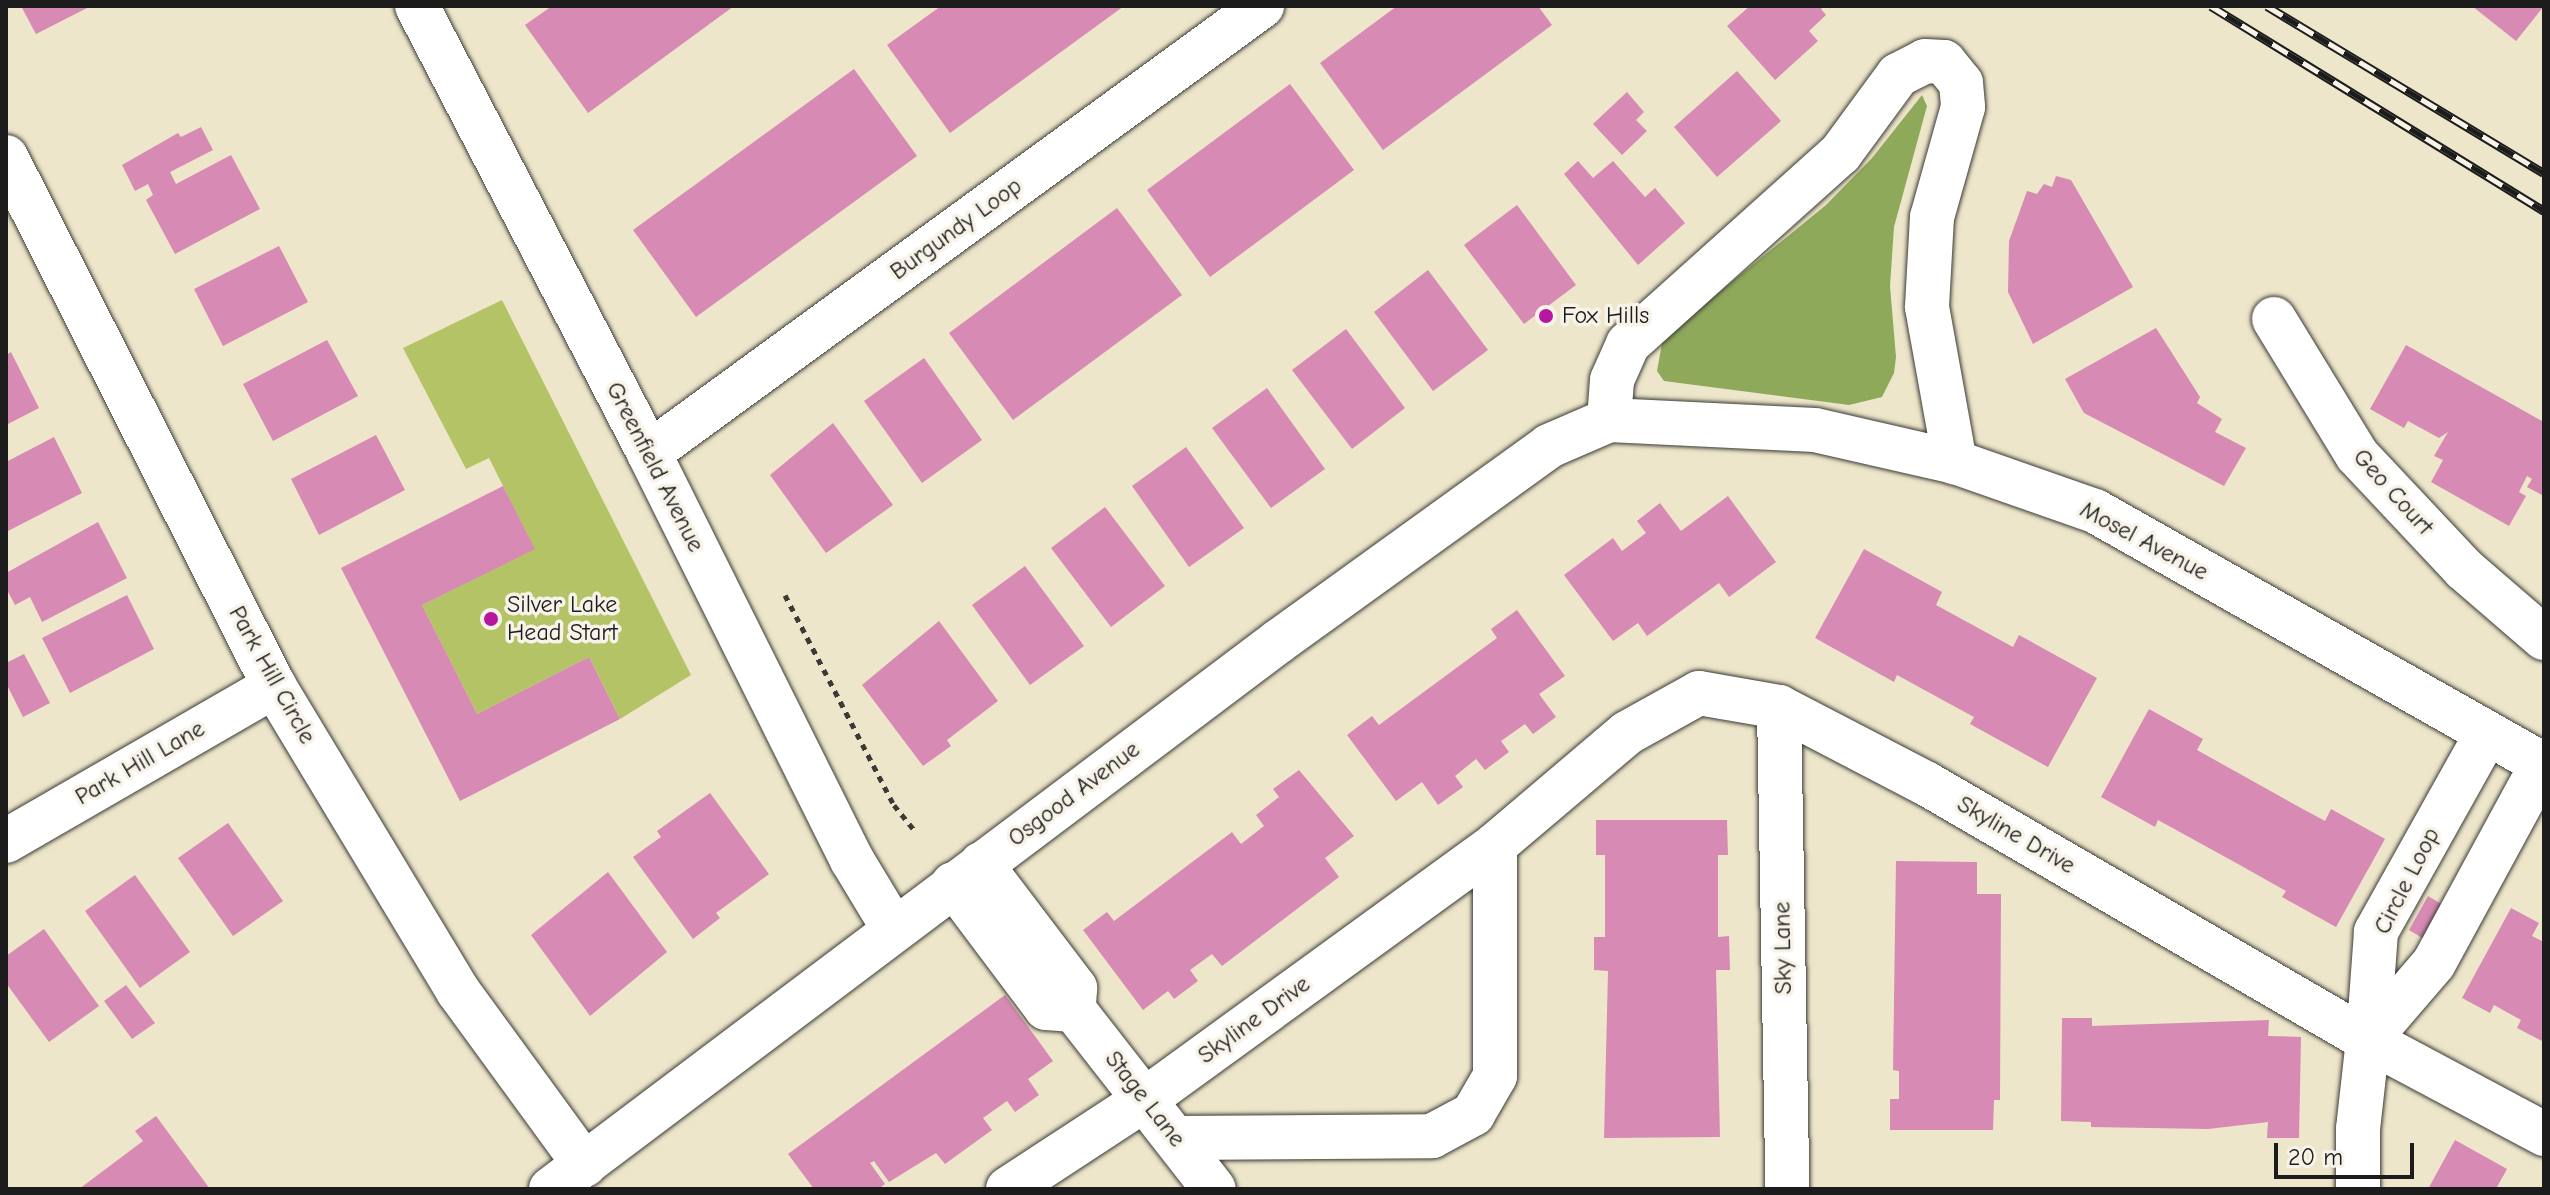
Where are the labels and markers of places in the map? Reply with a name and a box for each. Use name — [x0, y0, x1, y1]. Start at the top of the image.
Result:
place label: Fox Hills — [1562, 302, 1649, 330]
marker: Fox Hills — [1537, 307, 1555, 325]
place label: Silver Lake Head Start — [507, 591, 618, 647]
marker: Silver Lake Head Start — [482, 610, 500, 628]

